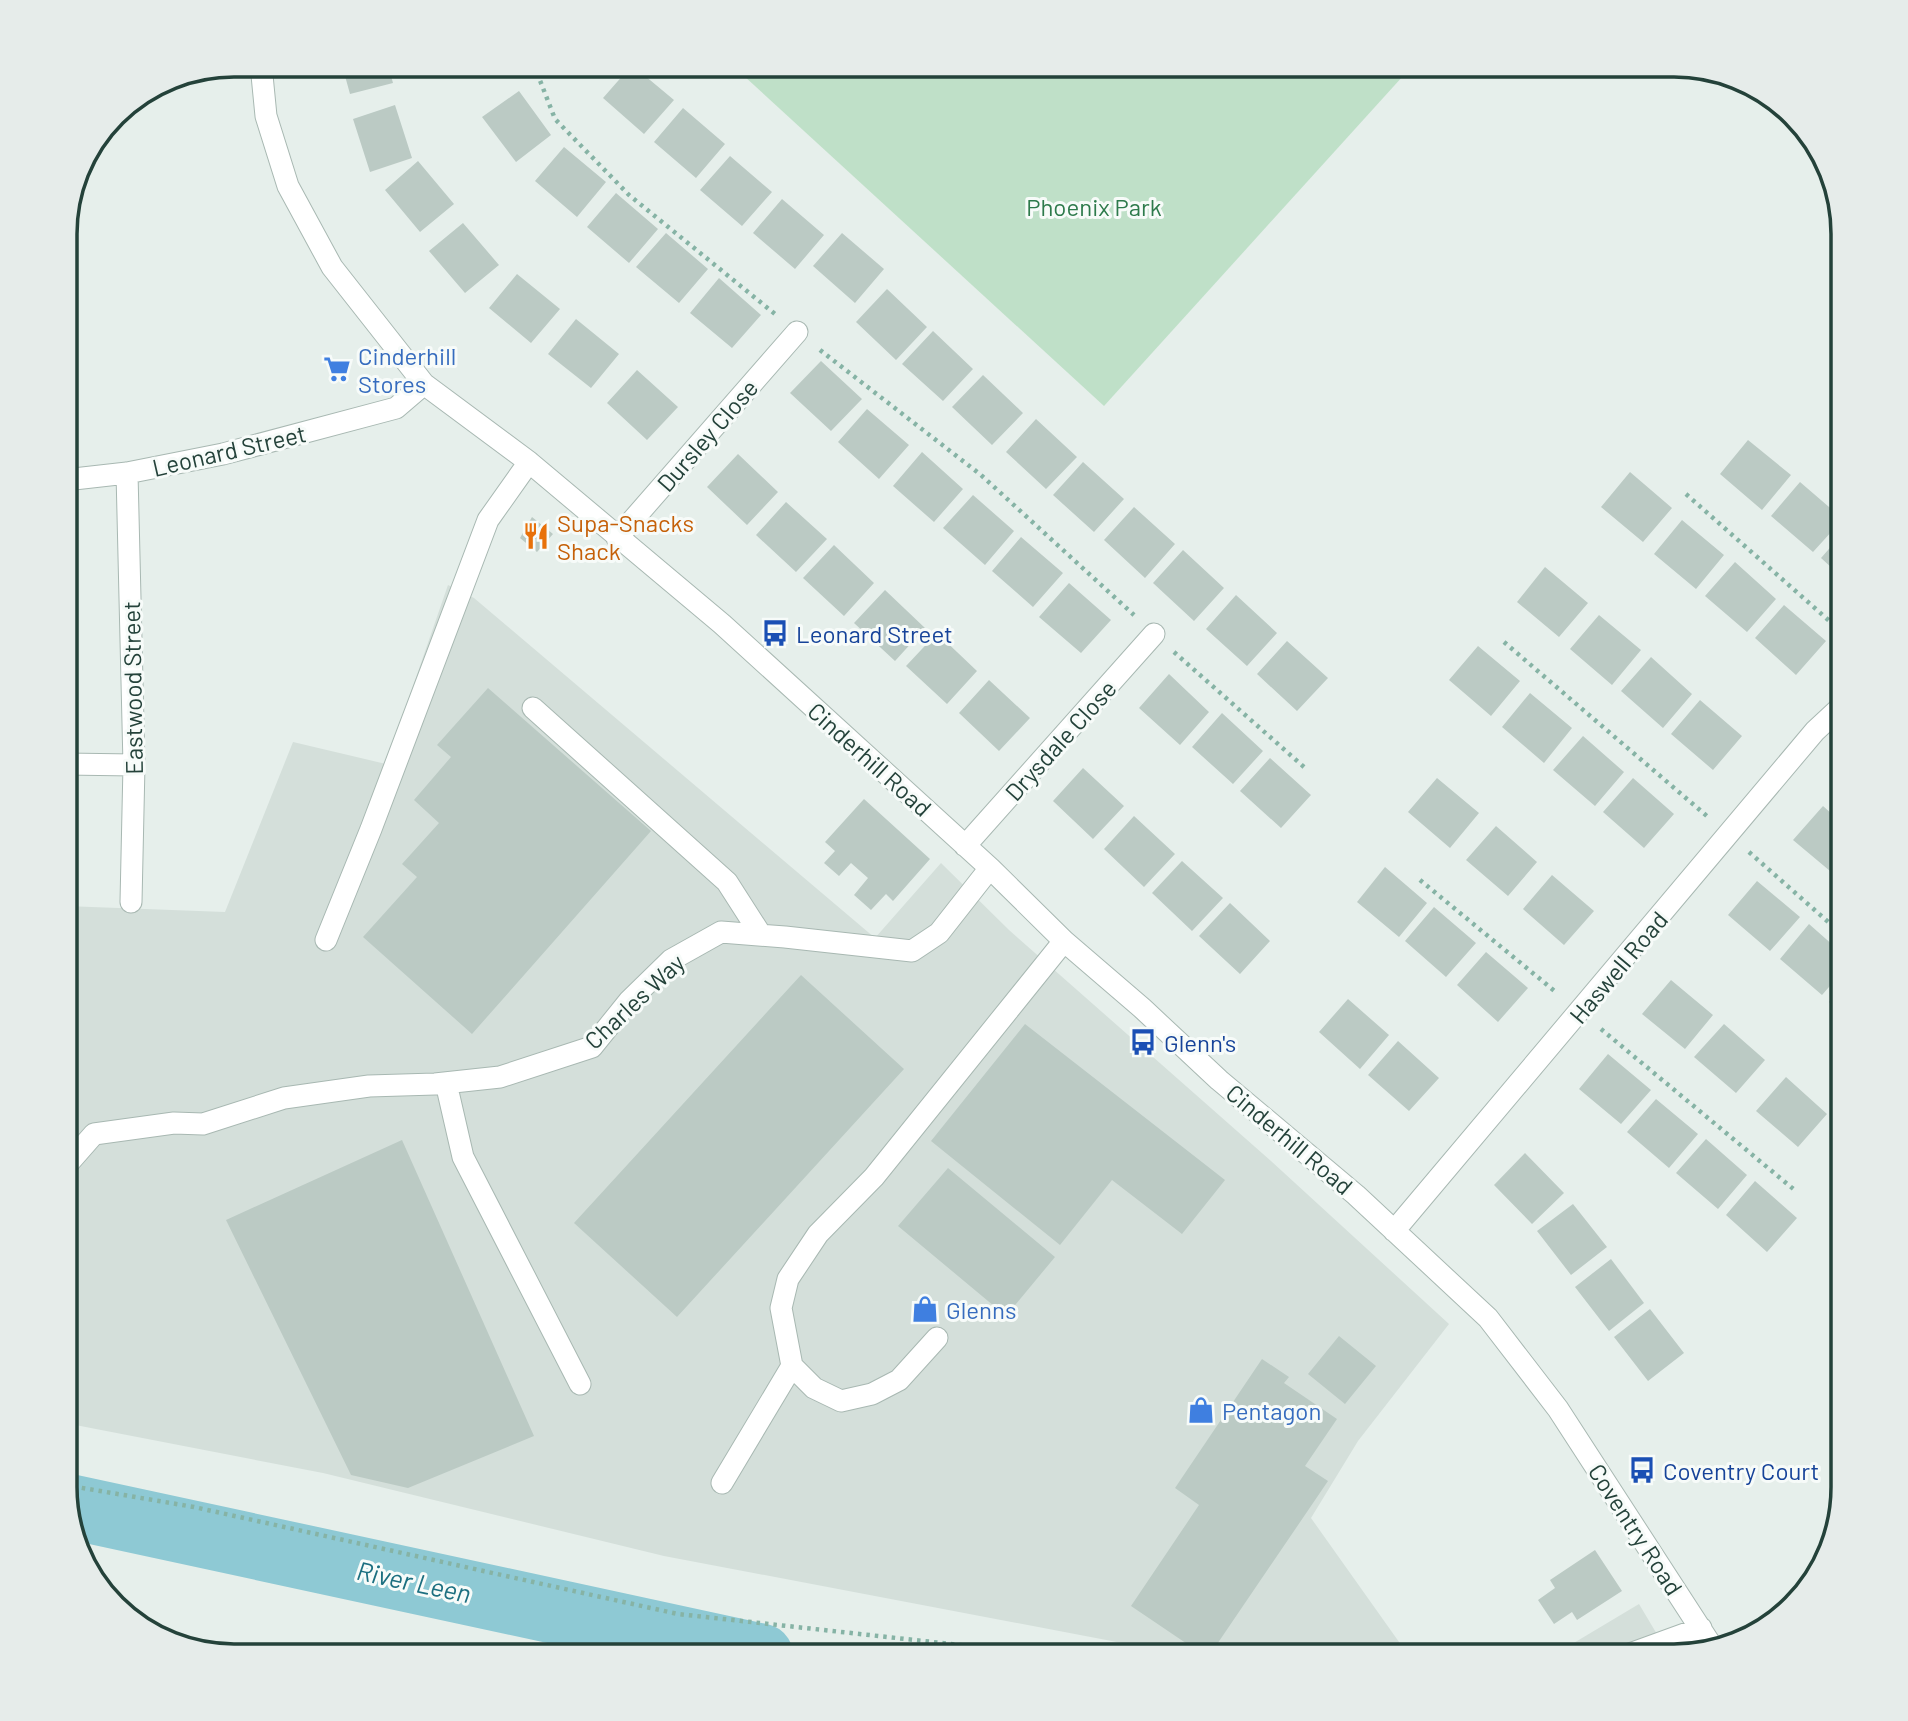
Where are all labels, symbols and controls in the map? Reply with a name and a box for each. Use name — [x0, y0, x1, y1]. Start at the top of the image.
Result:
park label: Phoenix Park — [1026, 192, 1162, 221]
place label: Cinderhill Stores — [358, 341, 456, 398]
supermarket icon: Cinderhill Stores — [322, 354, 352, 384]
street label: Dursley Close — [650, 373, 764, 497]
street label: Leonard Street — [149, 418, 309, 482]
place label: Supa-Snacks Shack — [557, 508, 694, 565]
restaurant icon: Supa-Snacks Shack — [521, 521, 551, 551]
street label: Eastwood Street — [116, 601, 148, 775]
bus stop icon: Leonard Street — [760, 618, 790, 648]
place label: Leonard Street — [796, 619, 953, 648]
street label: Drysdale Close — [998, 674, 1122, 806]
street label: Cinderhill Road — [802, 696, 938, 822]
street label: Haswell Road — [1563, 905, 1673, 1029]
street label: Charles Way — [578, 947, 690, 1055]
bus stop icon: Glenn's — [1128, 1027, 1158, 1057]
place label: Glenn's — [1164, 1028, 1236, 1057]
street label: Cinderhill Road — [1221, 1078, 1359, 1200]
shop icon: Glenns — [910, 1294, 940, 1324]
place label: Glenns — [946, 1295, 1016, 1324]
shop icon: Pentagon — [1186, 1395, 1216, 1425]
place label: Pentagon — [1222, 1396, 1321, 1425]
bus stop icon: Coventry Court — [1627, 1455, 1657, 1485]
place label: Coventry Court — [1663, 1456, 1819, 1485]
street label: Coventry Road — [1583, 1458, 1689, 1600]
water label: River Leen — [354, 1554, 474, 1608]

